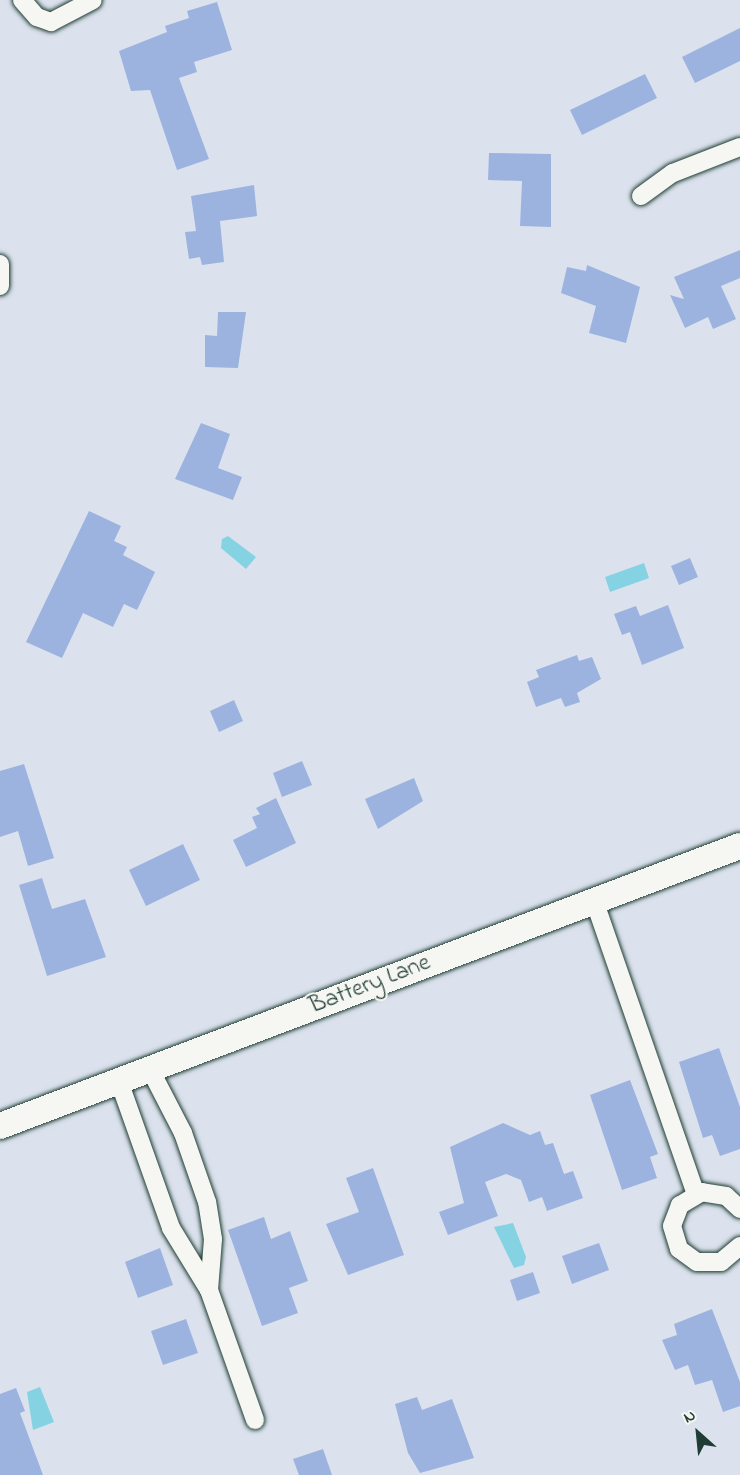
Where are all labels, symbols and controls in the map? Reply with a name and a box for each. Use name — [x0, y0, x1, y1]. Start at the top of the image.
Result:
street label: Battery Lane — [305, 949, 435, 1021]
north arrow — [668, 1403, 728, 1463]
text: N — [680, 1404, 700, 1430]

